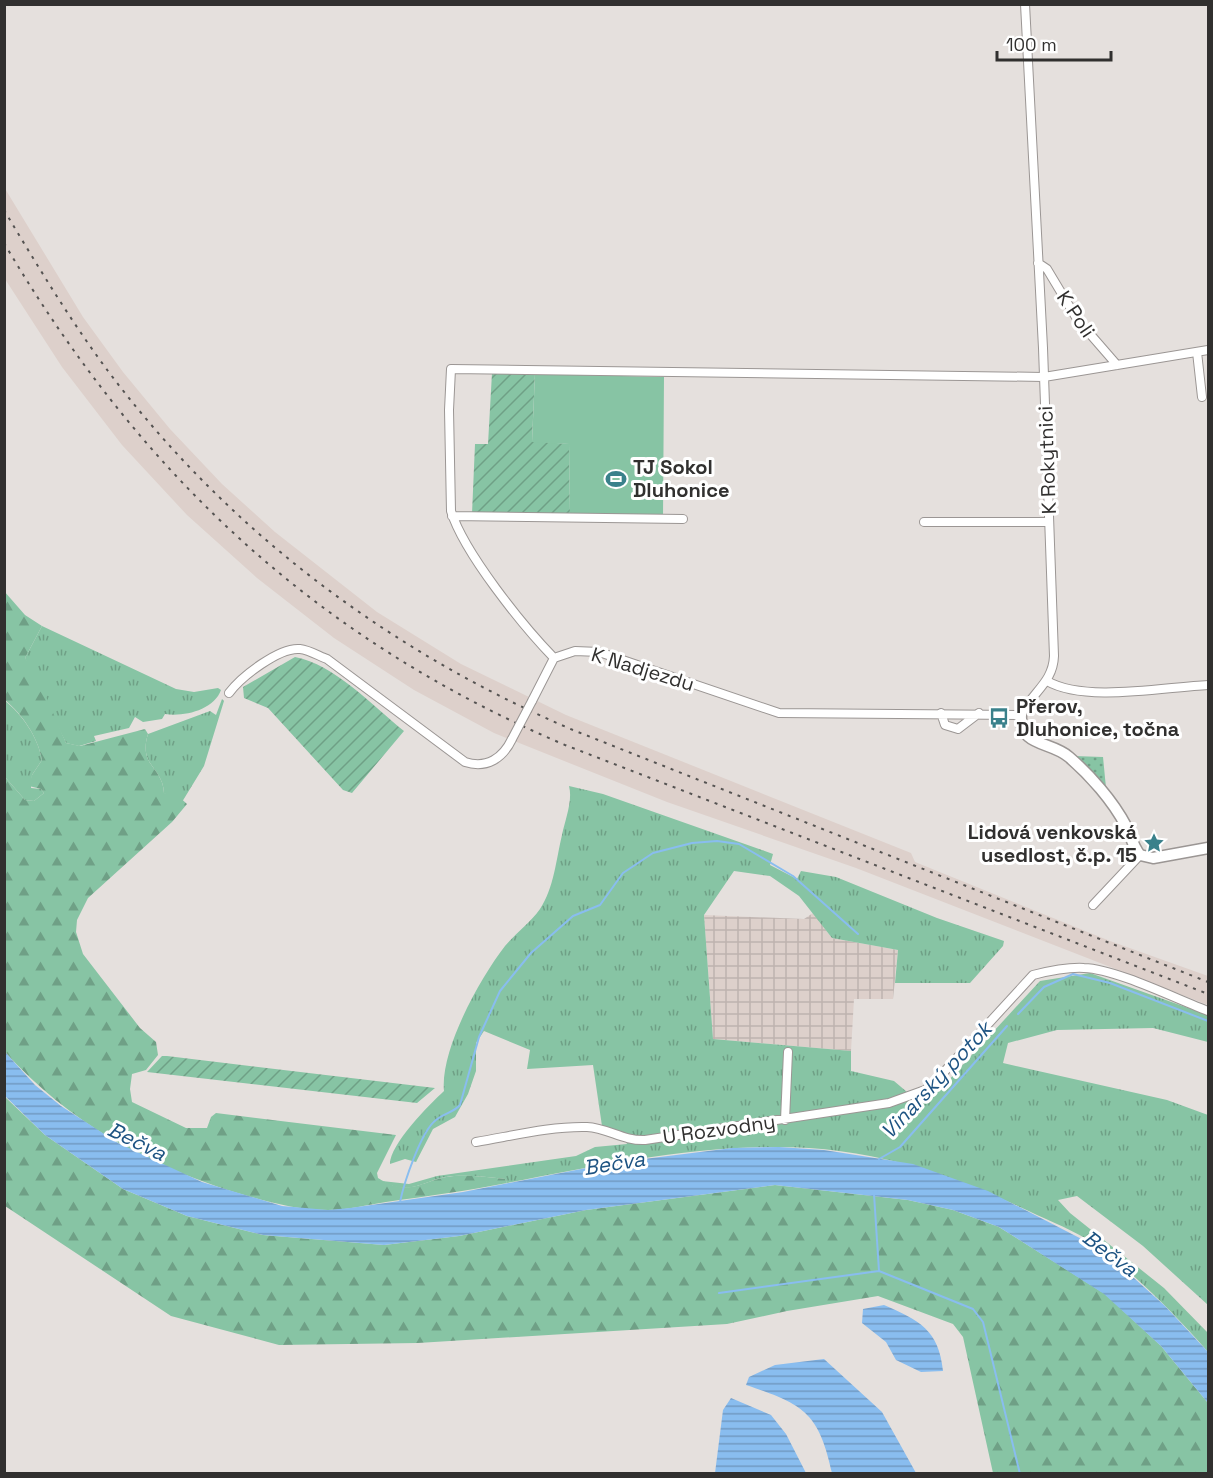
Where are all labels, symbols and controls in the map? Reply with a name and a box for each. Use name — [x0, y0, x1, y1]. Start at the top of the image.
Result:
scale bar — [997, 24, 1111, 62]
text: 100 m — [1006, 33, 1057, 56]
street label: K Poli — [1051, 286, 1101, 342]
street label: K Rokytnici — [1032, 405, 1062, 515]
place label: TJ Sokol Dluhonice — [633, 454, 729, 503]
sports icon: TJ Sokol Dluhonice — [604, 467, 628, 491]
street label: K Nadjezdu — [588, 641, 698, 697]
place label: Přerov, Dluhonice, točna — [1016, 693, 1180, 742]
bus stop icon: Přerov, Dluhonice, točna — [987, 706, 1011, 730]
place label: Lidová venkovská usedlost, č.p. 15 — [968, 819, 1137, 868]
place icon: Lidová venkovská usedlost, č.p. 15 — [1142, 831, 1166, 855]
water label: Vinarský potok — [875, 1014, 999, 1144]
street label: U Rozvodny — [661, 1108, 777, 1150]
water label: Bečva — [103, 1115, 171, 1167]
water label: Bečva — [582, 1145, 647, 1181]
water label: Bečva — [1077, 1224, 1143, 1283]

